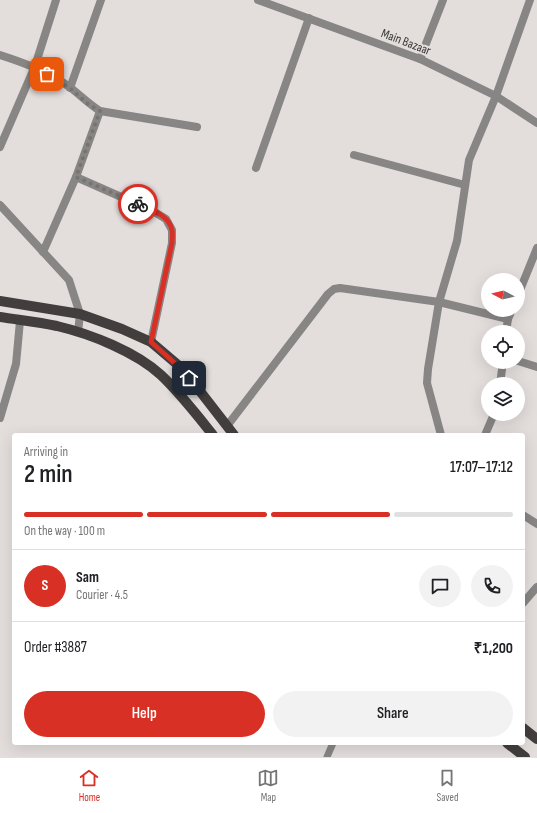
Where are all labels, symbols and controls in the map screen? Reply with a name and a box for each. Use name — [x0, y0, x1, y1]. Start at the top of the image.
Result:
street label: Main Bazaar — [379, 25, 433, 59]
pin — [30, 57, 64, 91]
icon: bag — [36, 63, 58, 85]
courier — [118, 184, 158, 224]
icon: bike — [127, 193, 149, 215]
north arrow — [481, 273, 525, 317]
map controls — [481, 273, 525, 421]
button: locate — [481, 325, 525, 369]
pin — [172, 361, 206, 395]
icon: home — [178, 367, 200, 389]
button: layers — [481, 377, 525, 421]
text: Arriving in — [24, 444, 68, 460]
text: 17:07–17:12 — [450, 458, 513, 477]
text: 2 min — [24, 459, 73, 490]
text: On the way · 100 m — [24, 523, 105, 539]
button: chat — [419, 565, 461, 607]
button: phone — [471, 565, 513, 607]
text: Sam — [76, 568, 99, 587]
text: S — [42, 576, 48, 595]
text: Courier · 4.5 — [76, 587, 128, 603]
text: Order #3887 — [24, 638, 87, 657]
text: ₹1,200 — [474, 639, 513, 658]
button: Help — [24, 691, 265, 737]
button: Share — [273, 691, 513, 737]
tab: Home — [78, 767, 100, 804]
tab: Map — [257, 767, 279, 804]
tab: Saved — [436, 767, 459, 804]

